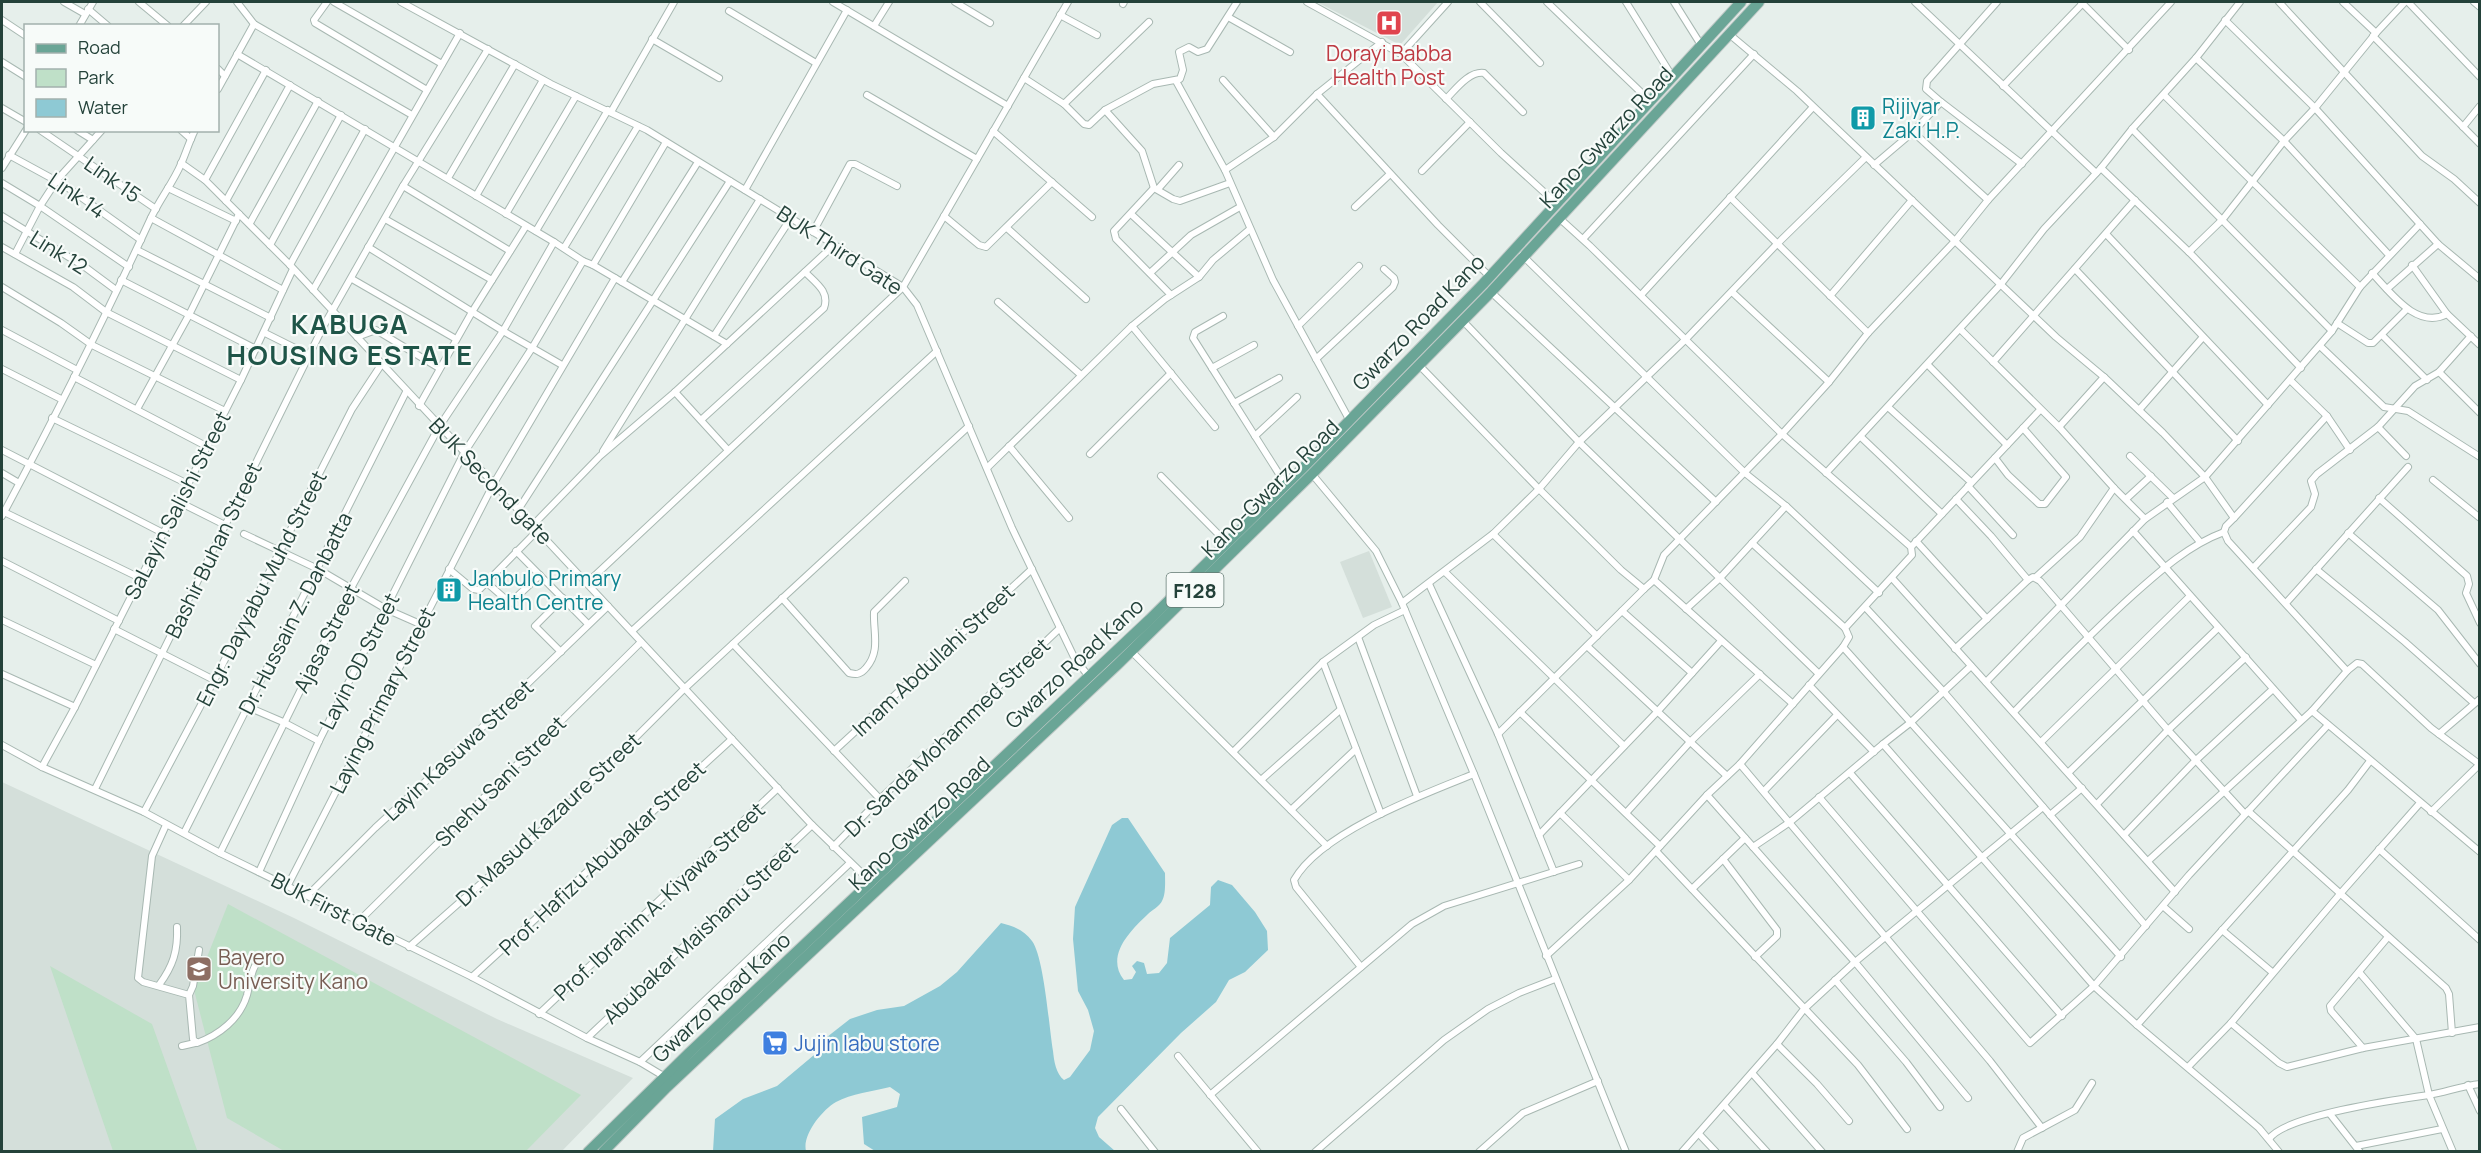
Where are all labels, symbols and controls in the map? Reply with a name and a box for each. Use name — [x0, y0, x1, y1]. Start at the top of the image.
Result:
hospital icon: Dorayi Babba Health Post — [1374, 8, 1404, 38]
legend — [24, 24, 219, 132]
text: Road — [78, 35, 121, 59]
place label: Dorayi Babba Health Post — [1326, 39, 1452, 91]
street label: Kano-Gwarzo Road — [1533, 60, 1679, 214]
text: Park — [78, 65, 115, 89]
place label: Rijiyar Zaki H.P. — [1882, 92, 1960, 144]
text: Water — [78, 95, 128, 119]
building icon: Rijiyar Zaki H.P. — [1848, 103, 1878, 133]
street label: Link 15 — [79, 149, 147, 209]
street label: Link 14 — [43, 166, 111, 224]
street label: BUK Third Gate — [772, 199, 908, 301]
street label: Link 12 — [25, 223, 93, 281]
street label: Gwarzo Road Kano — [1346, 248, 1490, 396]
district label: KABUGA HOUSING ESTATE — [226, 305, 474, 373]
street label: SaLayin Salishi Street — [117, 406, 237, 604]
street label: BUK Second gate — [423, 411, 559, 551]
street label: Kano-Gwarzo Road — [1195, 413, 1345, 563]
street label: Bashir Buhan Street — [158, 457, 268, 643]
street label: Engr. Dayyabu Muhd Street — [189, 465, 333, 711]
street label: Dr. Hussain Z. Danbatta — [232, 507, 358, 719]
place label: Janbulo Primary Health Centre — [468, 564, 621, 616]
road number: F128 — [1166, 573, 1224, 607]
building icon: Janbulo Primary Health Centre — [434, 575, 464, 605]
street label: Imam Abdullahi Street — [846, 578, 1020, 742]
street label: Ajasa Street — [287, 579, 365, 697]
street label: Layin OD Street — [313, 588, 405, 734]
street label: Gwarzo Road Kano — [999, 592, 1149, 734]
street label: Laying Primary Street — [323, 602, 441, 798]
street label: Dr. Sanda Mohammed Street — [838, 631, 1056, 843]
street label: Layin Kasuwa Street — [377, 673, 539, 827]
street label: Shehu Sani Street — [428, 709, 572, 853]
street label: Dr. Masud Kazaure Street — [450, 726, 646, 912]
street label: Kano-Gwarzo Road — [842, 750, 996, 896]
street label: Prof. Hafizu Abubakar Street — [493, 755, 711, 961]
street label: Prof. Ibrahim A. Kiyawa Street — [547, 796, 771, 1006]
street label: Abubakar Maishanu Street — [597, 834, 803, 1030]
street label: BUK First Gate — [267, 865, 401, 953]
street label: Gwarzo Road Kano — [646, 926, 796, 1068]
place label: Bayero University Kano — [218, 943, 368, 995]
school or university icon: Bayero University Kano — [184, 954, 214, 984]
supermarket icon: Jujin labu store — [760, 1028, 790, 1058]
place label: Jujin labu store — [794, 1029, 940, 1057]

